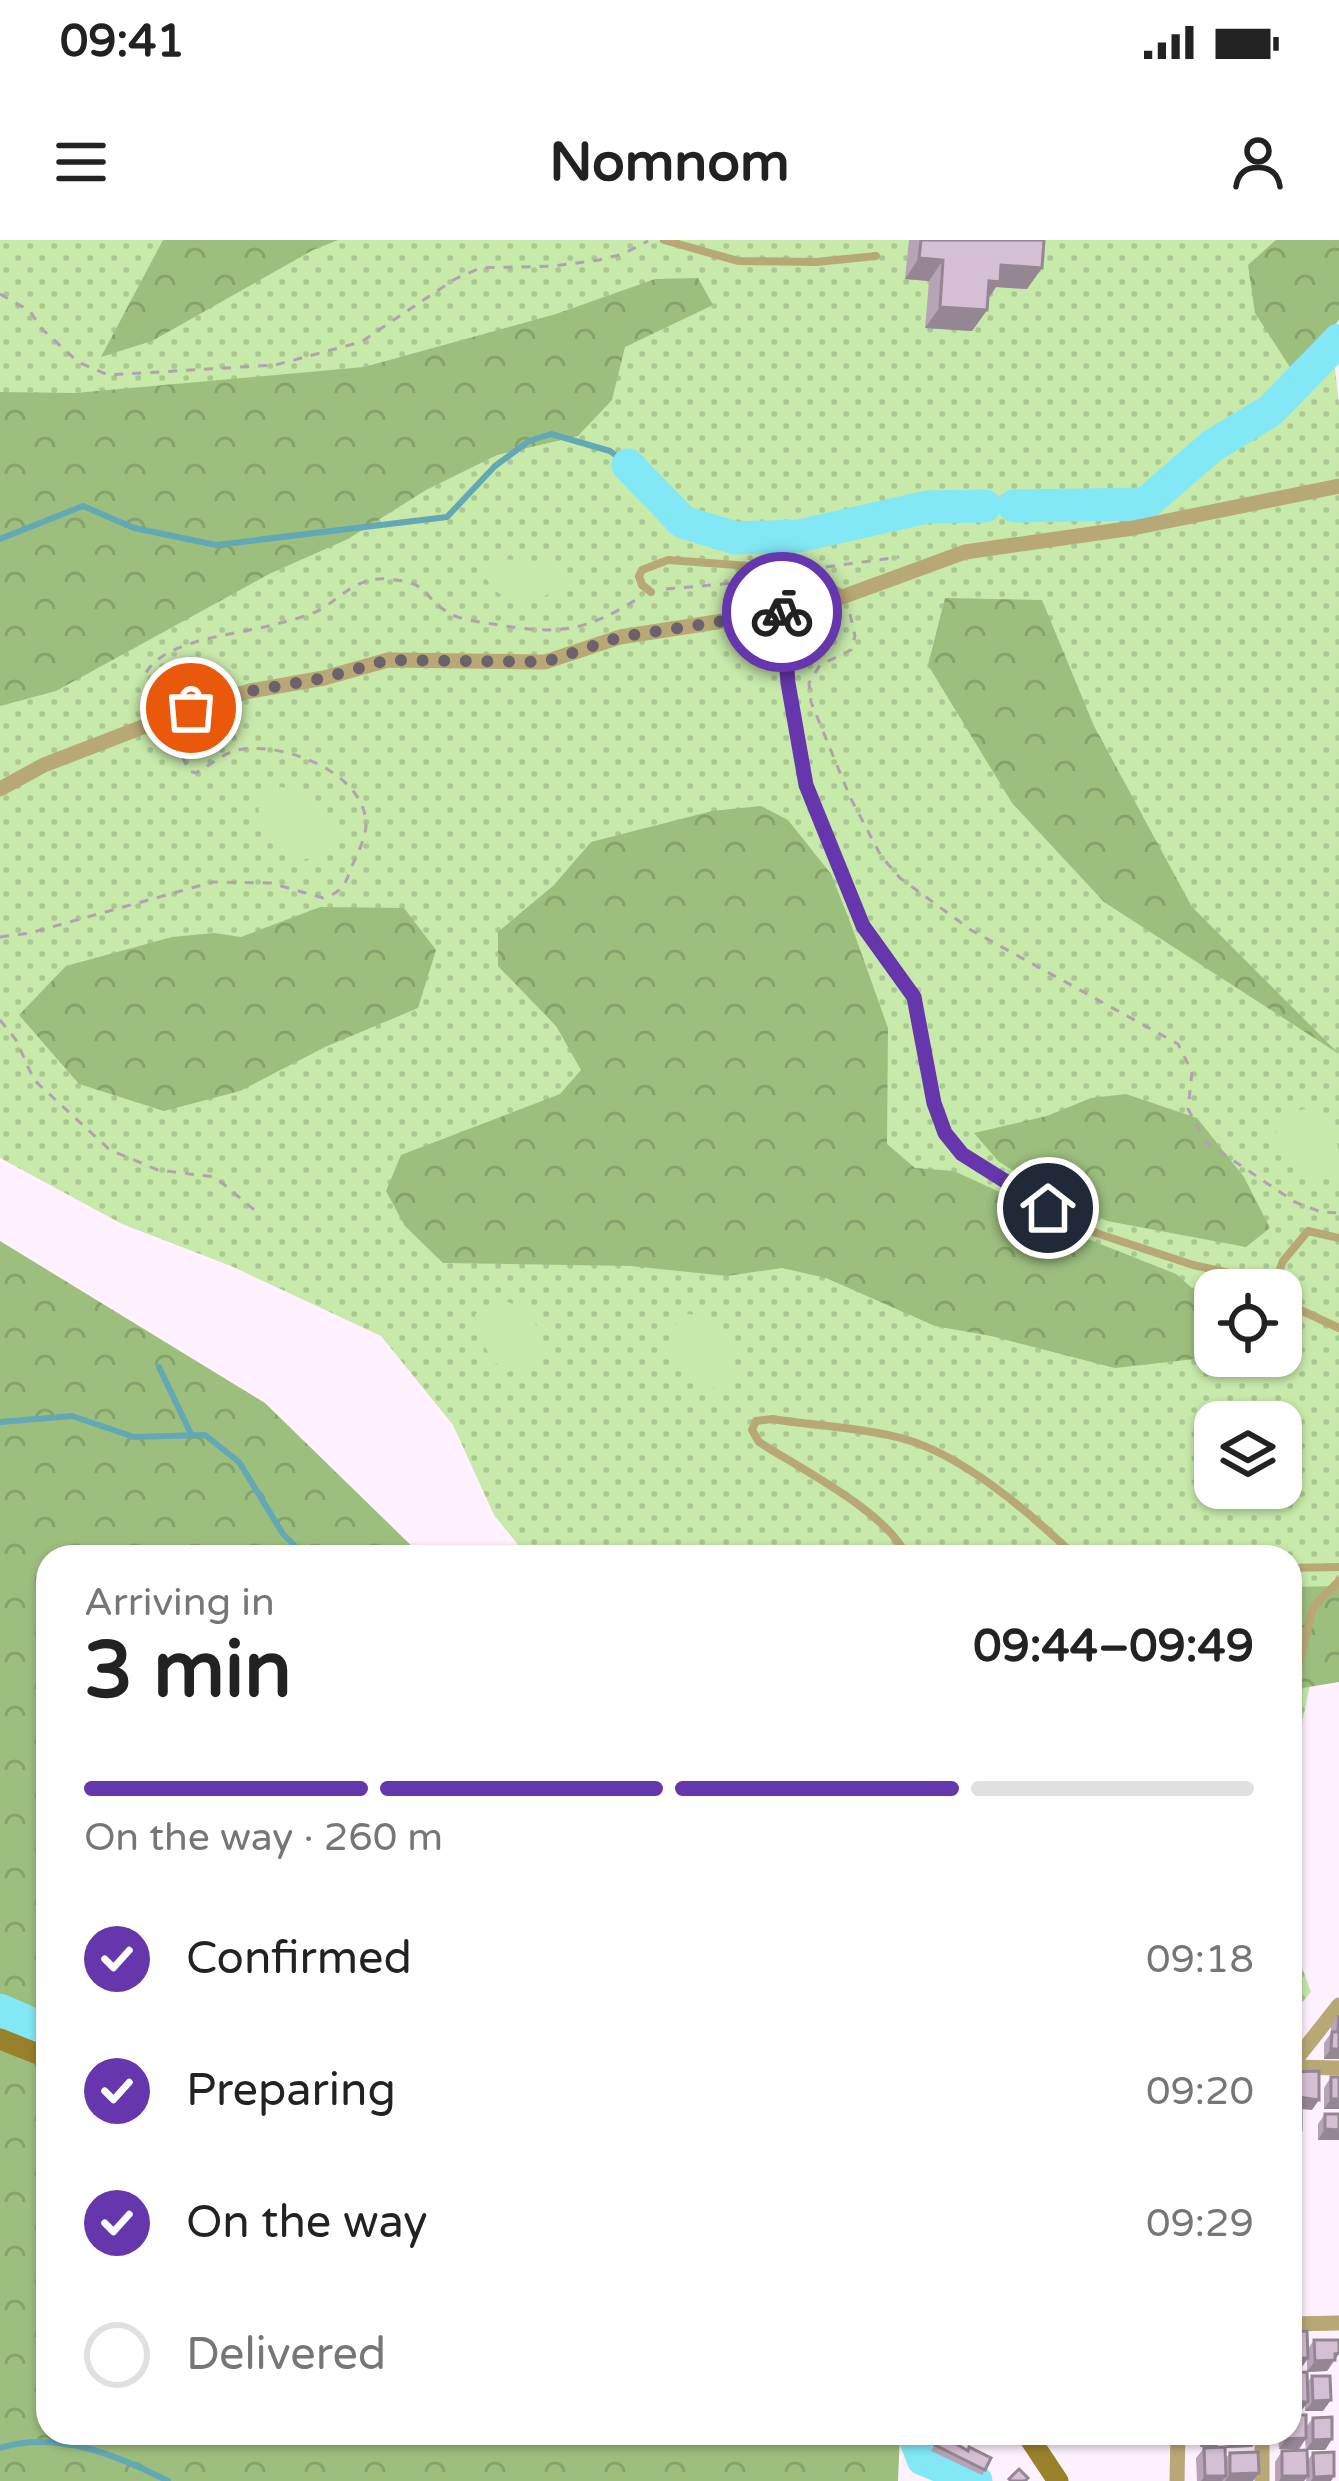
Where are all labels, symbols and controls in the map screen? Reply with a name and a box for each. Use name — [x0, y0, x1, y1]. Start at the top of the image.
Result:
text: 09:41 — [60, 15, 185, 69]
icon: menu — [48, 129, 114, 195]
icon: person — [1225, 129, 1291, 195]
text: Nomnom — [549, 130, 790, 195]
courier — [722, 552, 842, 672]
icon: bike — [749, 579, 815, 645]
pin — [140, 657, 242, 759]
icon: bag — [158, 675, 224, 741]
pin — [997, 1157, 1099, 1259]
icon: home — [1015, 1175, 1081, 1241]
map controls — [1194, 1269, 1302, 1509]
button: locate — [1194, 1269, 1302, 1377]
button: layers — [1194, 1401, 1302, 1509]
text: Arriving in — [84, 1579, 275, 1626]
text: 09:44–09:49 — [973, 1620, 1254, 1674]
text: 3 min — [84, 1624, 292, 1718]
text: On the way · 260 m — [84, 1814, 443, 1861]
icon: check — [84, 1926, 150, 1992]
text: Confirmed — [186, 1932, 412, 1986]
text: 09:18 — [1146, 1936, 1254, 1983]
icon: check — [84, 2058, 150, 2124]
text: Preparing — [186, 2064, 396, 2118]
text: 09:20 — [1146, 2068, 1254, 2115]
icon: check — [84, 2190, 150, 2256]
text: On the way — [186, 2196, 427, 2250]
text: 09:29 — [1146, 2200, 1254, 2247]
text: Delivered — [186, 2328, 386, 2382]

